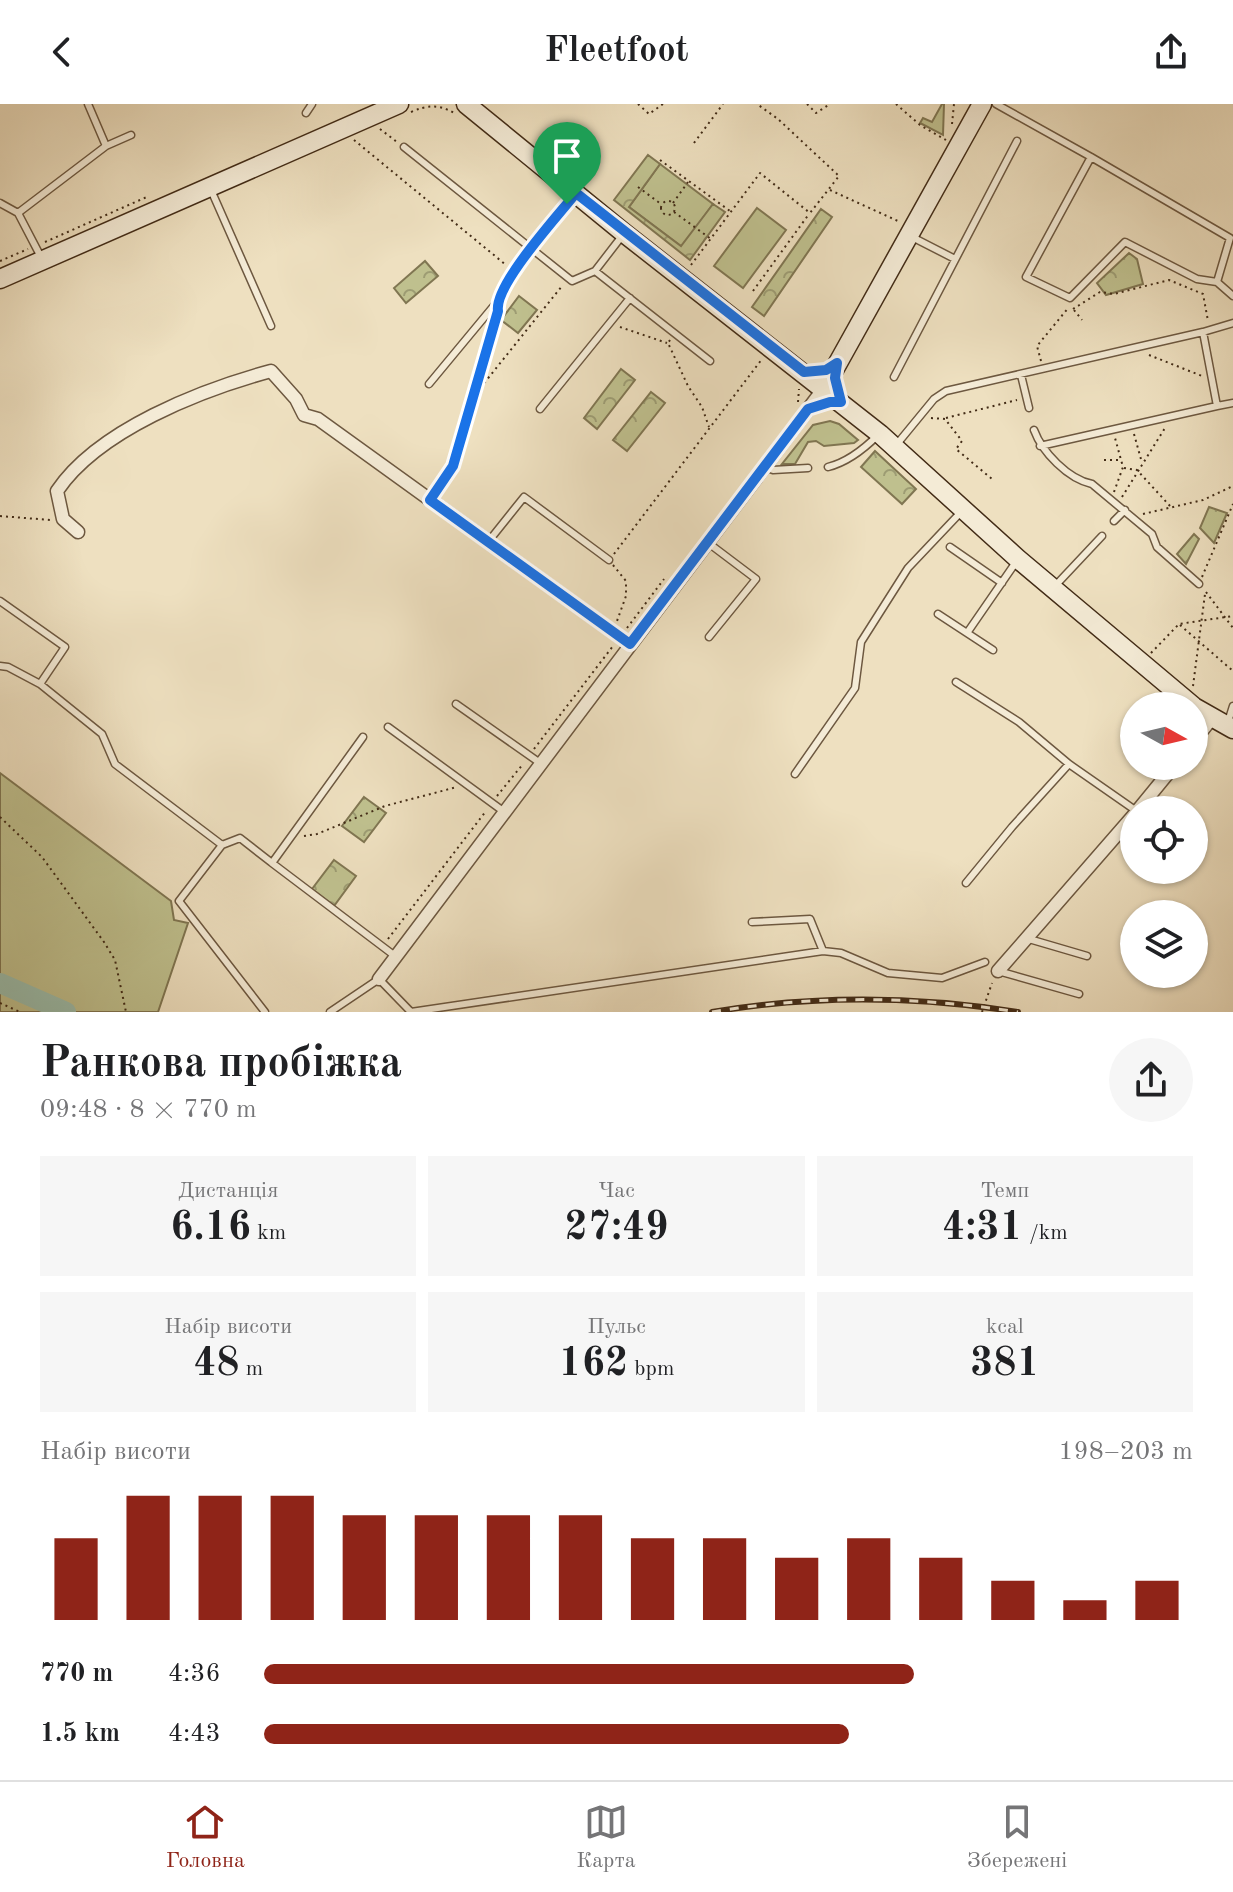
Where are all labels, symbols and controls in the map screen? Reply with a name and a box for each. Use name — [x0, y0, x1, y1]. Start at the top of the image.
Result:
icon: back — [40, 30, 84, 74]
icon: share — [1149, 30, 1193, 74]
text: Fleetfoot — [544, 34, 689, 70]
pin — [533, 122, 601, 204]
icon: arrive — [545, 134, 589, 178]
north arrow — [1120, 692, 1208, 780]
map controls — [1120, 692, 1208, 988]
button: locate — [1120, 796, 1208, 884]
button: layers — [1120, 900, 1208, 988]
button: share — [1109, 1038, 1193, 1122]
text: Ранкова пробіжка — [40, 1042, 402, 1086]
text: 09:48 · 8 × 770 m — [40, 1097, 257, 1123]
text: Дистанція — [178, 1180, 278, 1202]
text: Час — [598, 1180, 635, 1202]
text: Темп — [980, 1180, 1029, 1202]
text: 6.16 — [170, 1209, 251, 1249]
text: 27:49 — [564, 1209, 668, 1249]
text: 4:31 — [942, 1209, 1023, 1249]
text: km — [251, 1222, 286, 1244]
text: /km — [1023, 1222, 1068, 1244]
text: Набір висоти — [164, 1316, 292, 1338]
text: Пульс — [587, 1316, 646, 1338]
text: kcal — [986, 1316, 1024, 1338]
text: 48 — [193, 1345, 240, 1385]
text: 162 — [559, 1345, 628, 1385]
text: 381 — [970, 1345, 1040, 1385]
text: m — [240, 1358, 263, 1380]
text: bpm — [628, 1358, 674, 1380]
text: Набір висоти — [40, 1439, 191, 1465]
text: 198–203 m — [1058, 1439, 1193, 1465]
text: 770 m — [40, 1661, 113, 1687]
text: 4:36 — [168, 1661, 221, 1687]
text: 1.5 km — [40, 1721, 120, 1747]
text: 4:43 — [168, 1721, 221, 1747]
tab: Головна — [166, 1800, 245, 1875]
tab: Карта — [576, 1800, 636, 1875]
tab: Збережені — [967, 1800, 1067, 1875]

